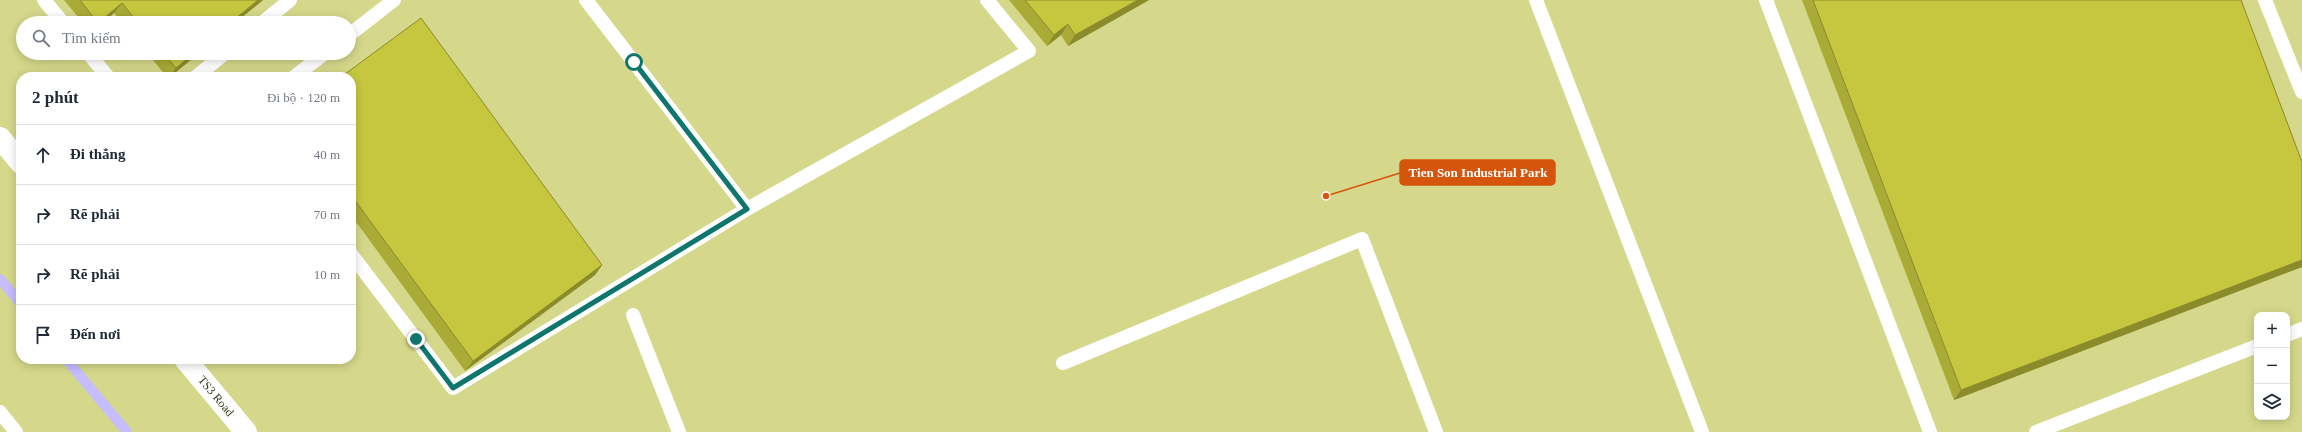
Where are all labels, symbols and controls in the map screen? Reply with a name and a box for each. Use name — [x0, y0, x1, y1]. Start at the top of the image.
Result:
search box — [16, 16, 356, 60]
icon: search — [30, 27, 52, 49]
text: Tìm kiếm — [62, 30, 121, 46]
route start — [625, 53, 643, 71]
text: 2 phút — [32, 88, 79, 107]
text: Đi bộ · 120 m — [267, 90, 340, 105]
icon: ahead — [32, 144, 54, 166]
text: Đi thẳng — [70, 146, 125, 162]
text: 40 m — [314, 147, 340, 162]
callout: Tien Son Industrial Park — [1400, 160, 1555, 185]
text: Tien Son Industrial Park — [1409, 165, 1548, 180]
icon: right — [32, 204, 54, 226]
text: Rẽ phải — [70, 206, 120, 222]
text: 70 m — [314, 207, 340, 222]
icon: right — [32, 264, 54, 286]
text: Rẽ phải — [70, 266, 120, 282]
text: 10 m — [314, 267, 340, 282]
map controls — [2254, 312, 2290, 420]
button: + — [2254, 312, 2290, 348]
icon: arrive — [32, 324, 54, 346]
text: Đến nơi — [70, 326, 120, 342]
route end — [407, 330, 425, 348]
button: − — [2254, 348, 2290, 384]
street label: TS3 Road — [195, 373, 237, 419]
button: layers — [2254, 384, 2290, 420]

